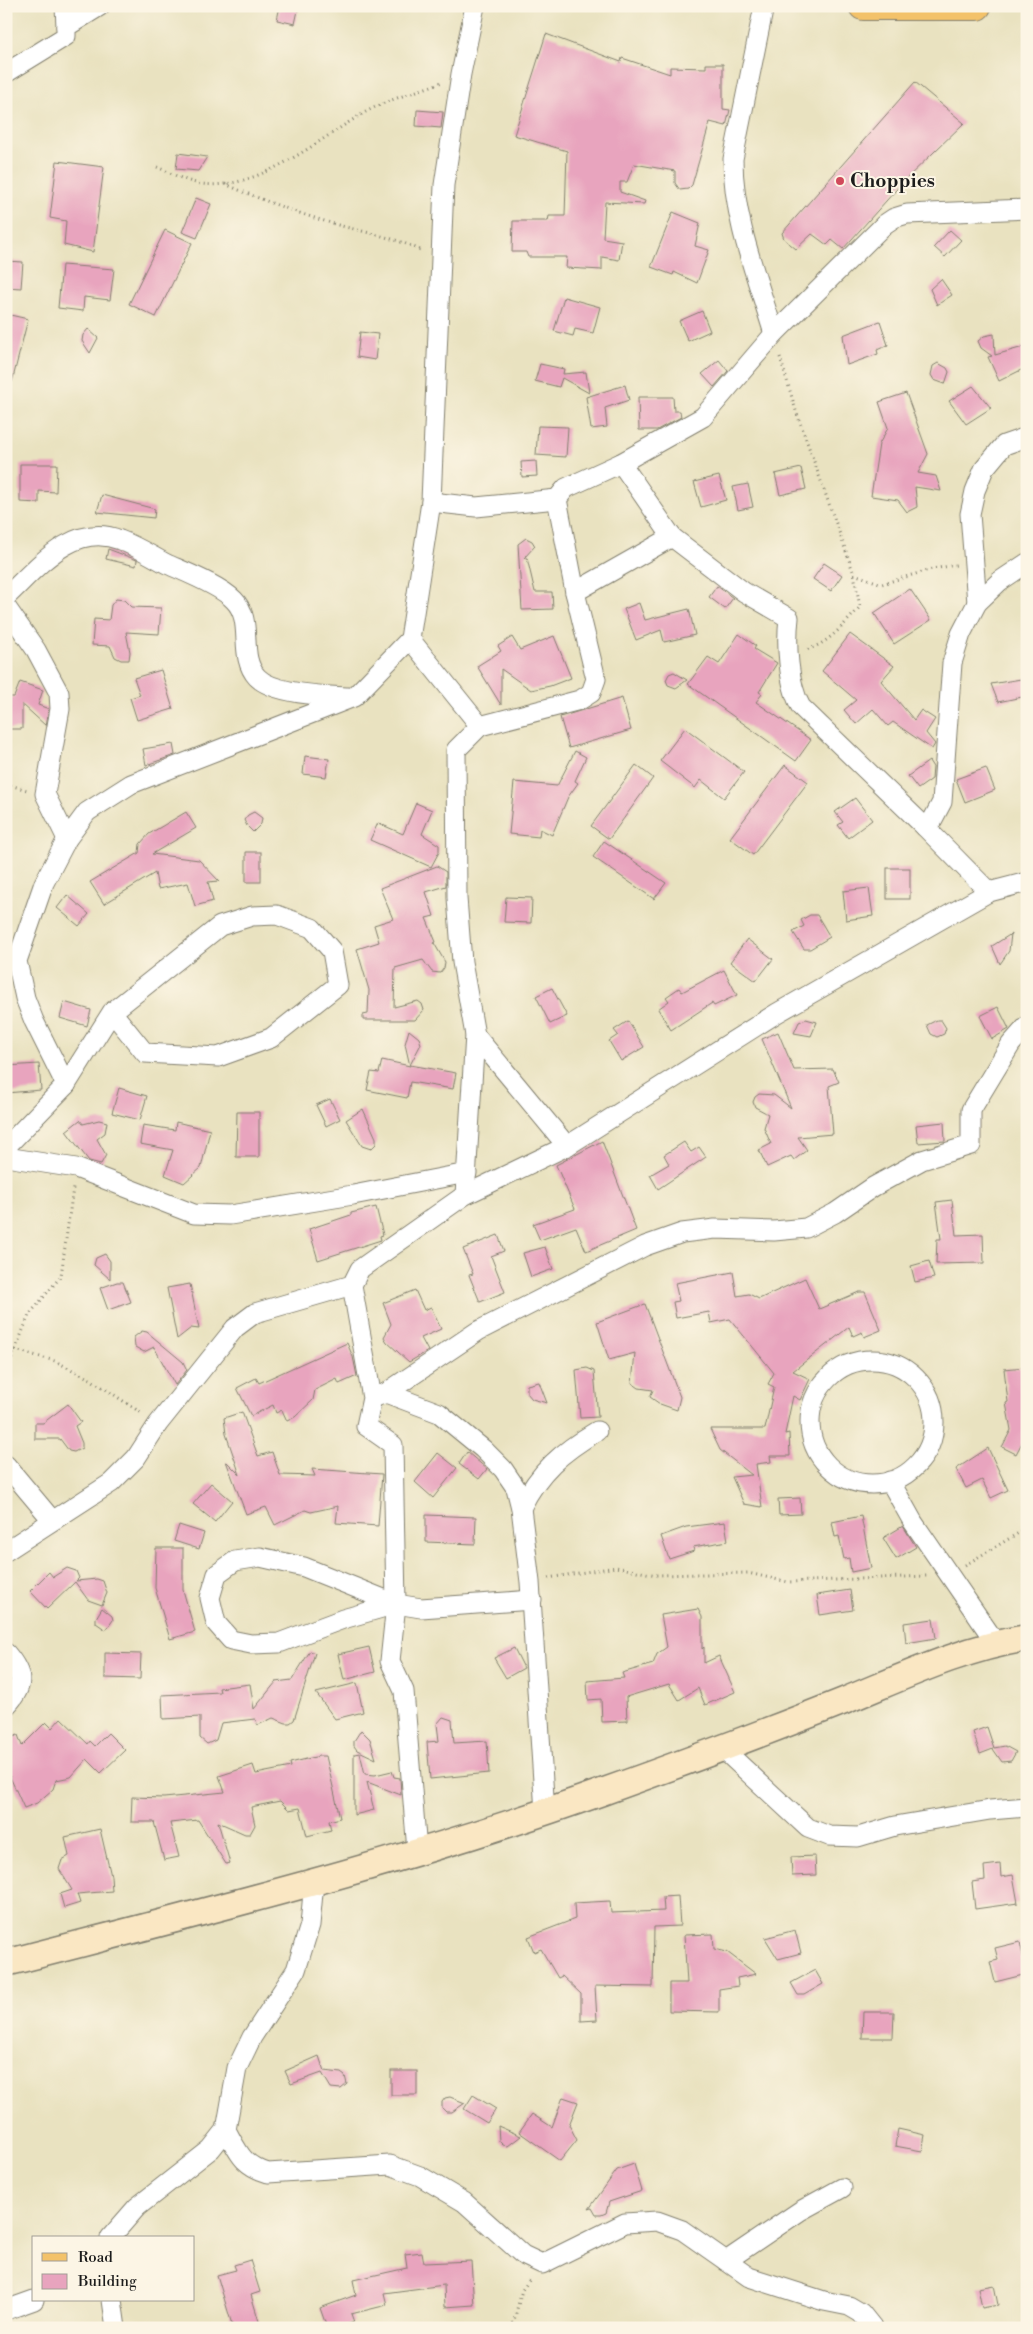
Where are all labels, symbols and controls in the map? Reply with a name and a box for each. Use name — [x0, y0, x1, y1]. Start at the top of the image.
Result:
place label: Choppies — [850, 169, 935, 193]
marker: Choppies — [834, 175, 846, 187]
legend — [32, 2236, 195, 2302]
text: Road — [78, 2248, 113, 2267]
text: Building — [77, 2272, 137, 2291]

